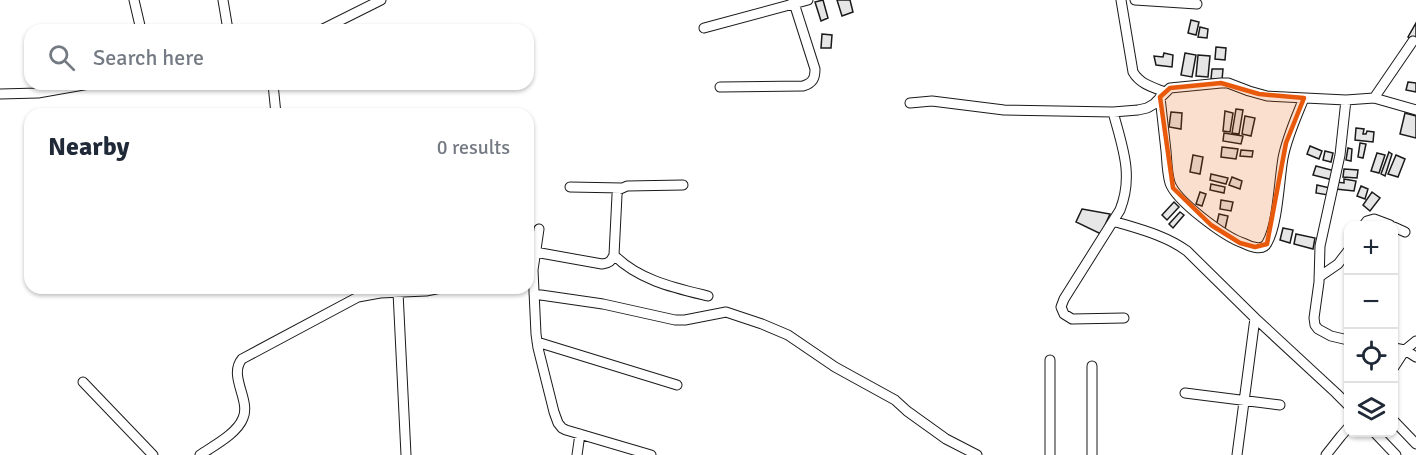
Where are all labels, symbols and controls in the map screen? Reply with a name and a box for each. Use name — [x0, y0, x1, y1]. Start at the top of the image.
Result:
search box — [24, 24, 534, 90]
icon: search — [45, 41, 78, 74]
text: Search here — [93, 44, 204, 71]
text: Nearby — [48, 131, 129, 163]
text: 0 results — [437, 135, 510, 160]
map controls — [1344, 221, 1398, 437]
button: + — [1344, 221, 1398, 275]
button: − — [1344, 275, 1398, 329]
button: locate — [1344, 329, 1398, 383]
button: layers — [1344, 383, 1398, 437]

